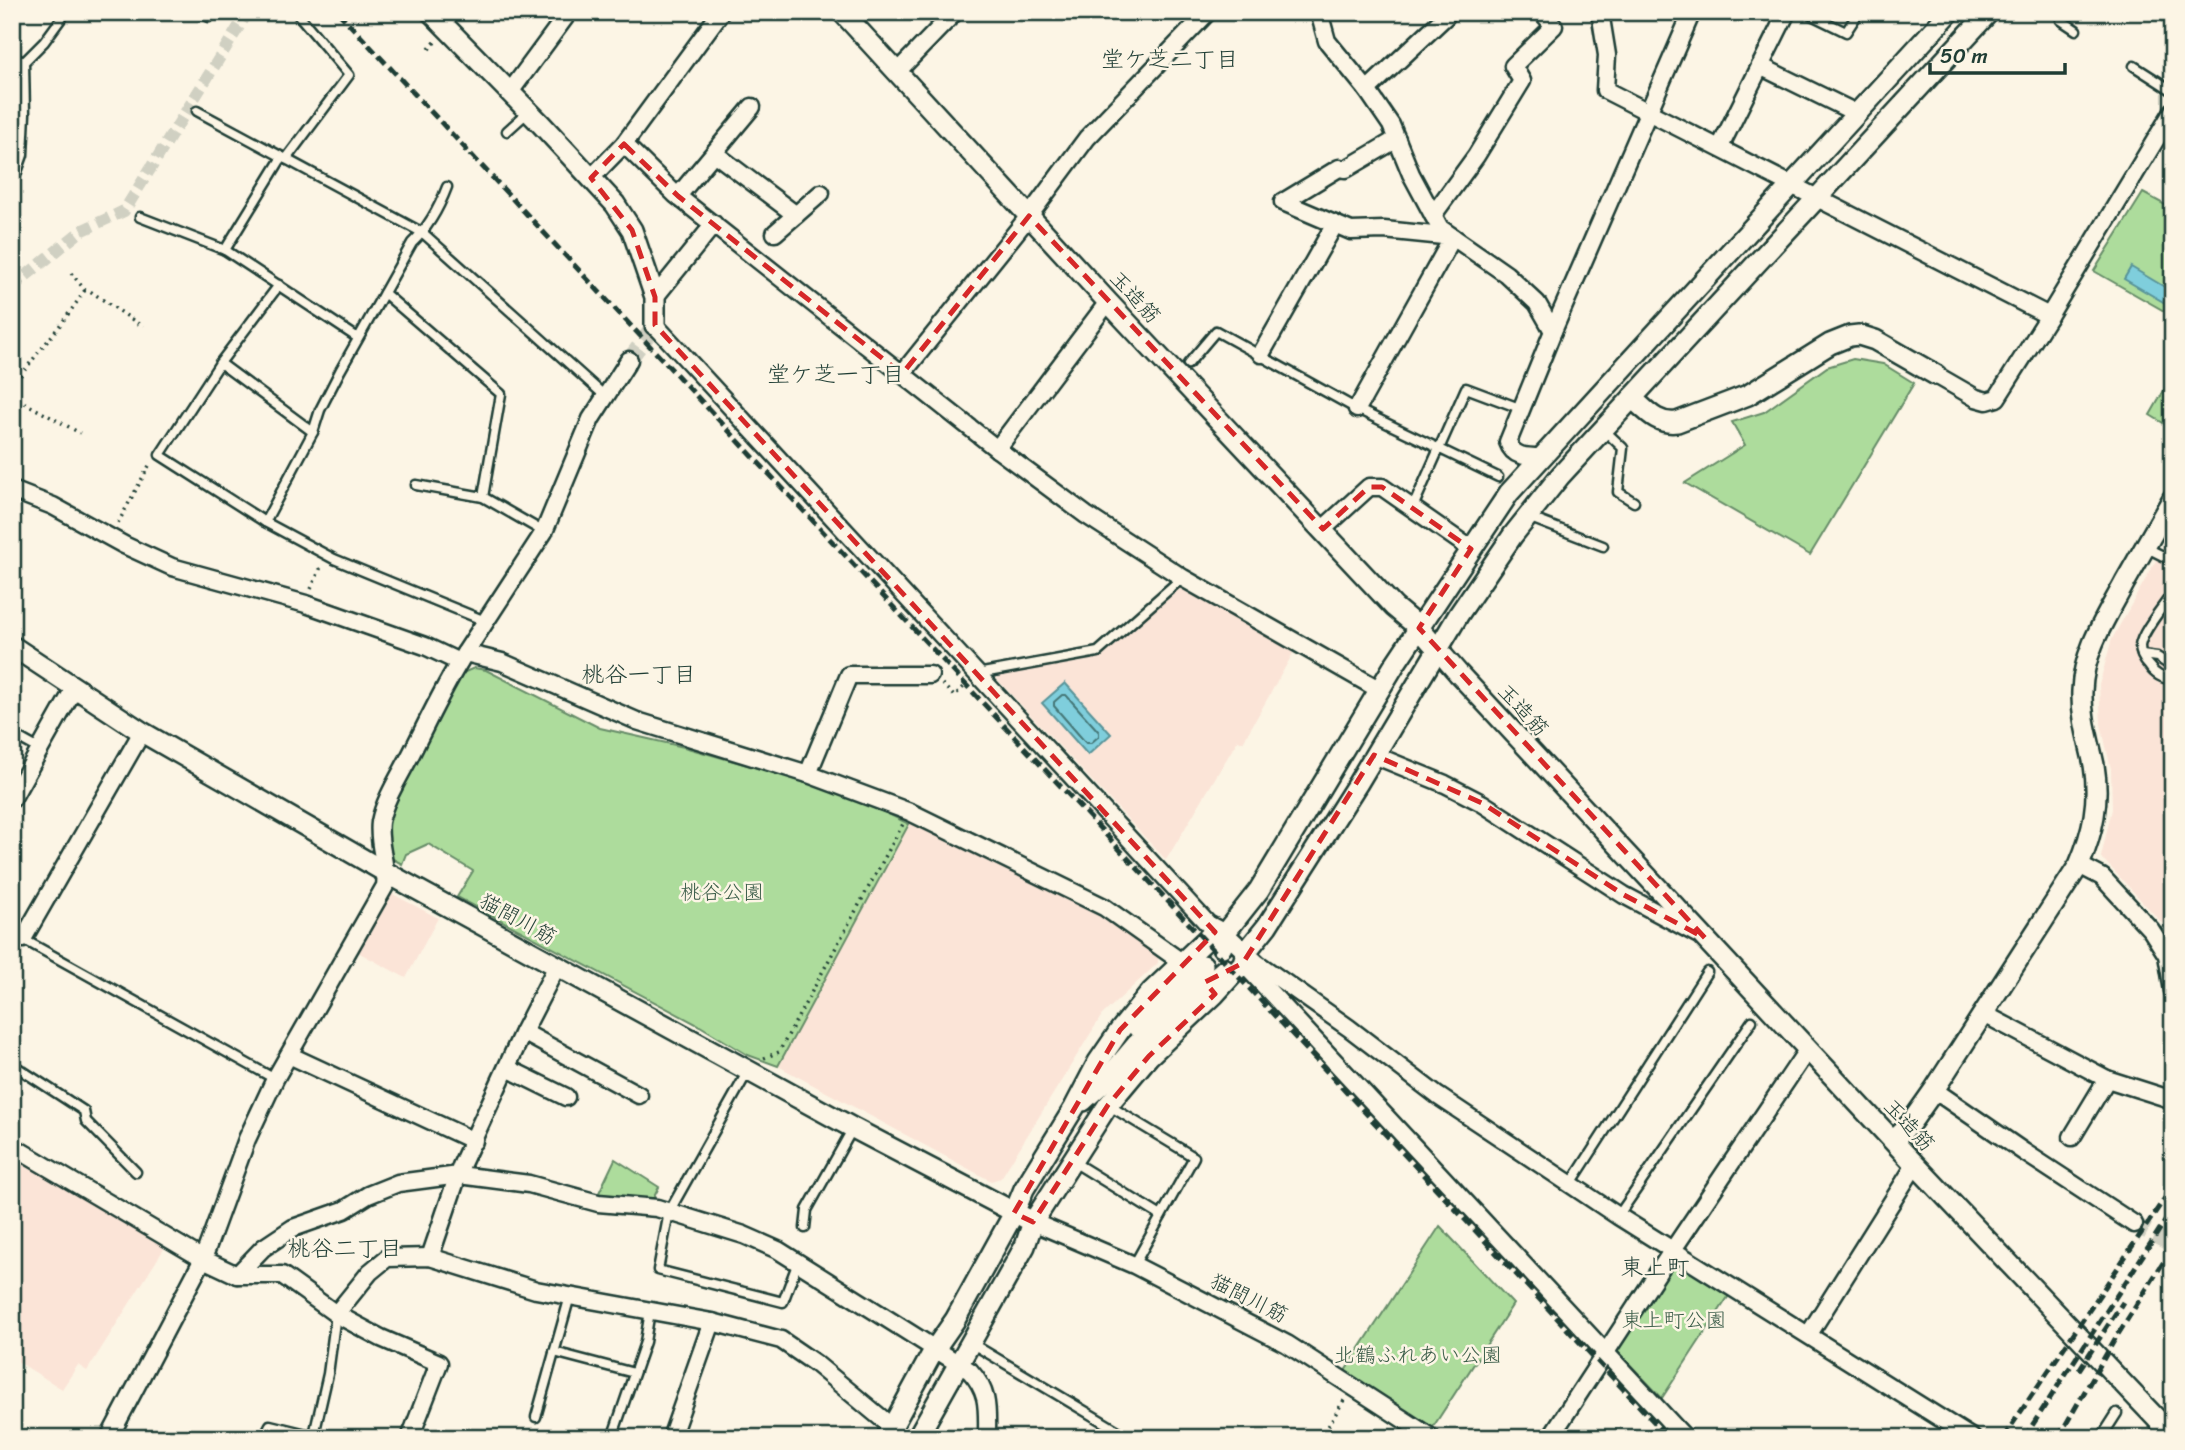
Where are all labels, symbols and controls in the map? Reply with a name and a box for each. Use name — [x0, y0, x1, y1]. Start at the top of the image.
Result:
scale bar — [1930, 32, 2064, 76]
text: 50 m — [1940, 37, 1988, 75]
district label: 堂ケ芝二丁目 — [1101, 39, 1239, 80]
street label: 玉造筋 — [1100, 261, 1170, 333]
district label: 堂ケ芝一丁目 — [767, 354, 905, 395]
district label: 桃谷一丁目 — [582, 654, 697, 695]
street label: 玉造筋 — [1488, 674, 1558, 746]
park label: 桃谷公園 — [680, 873, 764, 911]
street label: 猫間川筋 — [472, 882, 564, 956]
street label: 玉造筋 — [1874, 1089, 1944, 1161]
district label: 桃谷二丁目 — [288, 1228, 403, 1269]
district label: 東上町 — [1621, 1247, 1690, 1288]
street label: 猫間川筋 — [1203, 1262, 1295, 1334]
park label: 東上町公園 — [1622, 1301, 1727, 1339]
park label: 北鶴ふれあい公園 — [1334, 1336, 1502, 1374]

